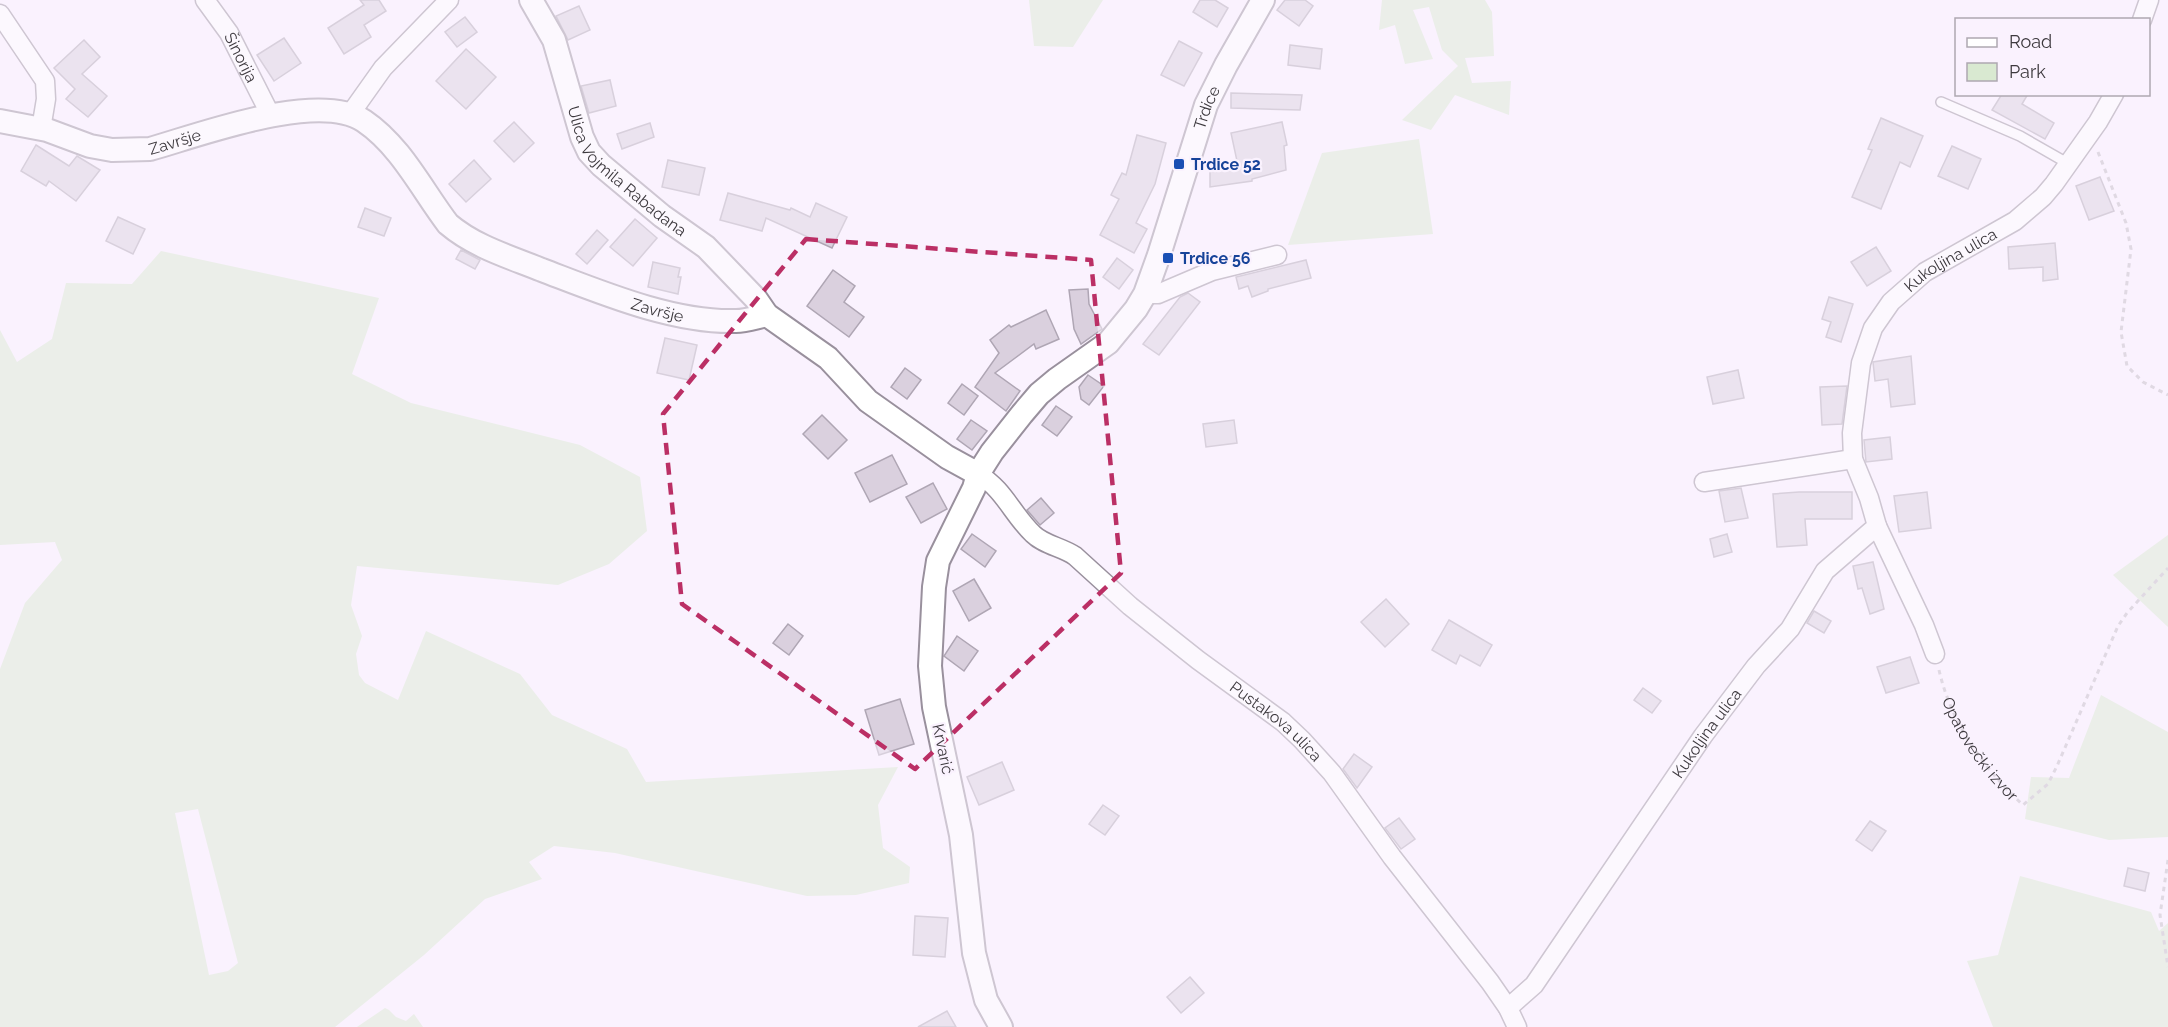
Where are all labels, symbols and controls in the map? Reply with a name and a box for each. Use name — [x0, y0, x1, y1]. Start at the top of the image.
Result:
legend — [1955, 18, 2150, 96]
street label: Šinorija — [221, 29, 262, 85]
text: Road — [2009, 31, 2052, 52]
text: Park — [2009, 61, 2046, 82]
street label: Trdice — [1189, 82, 1224, 132]
street label: Ulica Vojmila Rabadana — [564, 104, 690, 240]
street label: Završje — [146, 125, 203, 158]
place label: Trdice 52 — [1191, 155, 1261, 174]
marker: Trdice 52 — [1172, 157, 1186, 171]
street label: Kukoljina ulica — [1900, 224, 2000, 296]
place label: Trdice 56 — [1180, 249, 1251, 268]
marker: Trdice 56 — [1161, 251, 1175, 265]
street label: Završje — [629, 294, 685, 326]
street label: Pustakova ulica — [1226, 677, 1326, 765]
street label: Kukoljina ulica — [1668, 685, 1745, 781]
street label: Opatovečki izvor — [1938, 694, 2023, 805]
street label: Krvarić — [928, 722, 958, 776]

